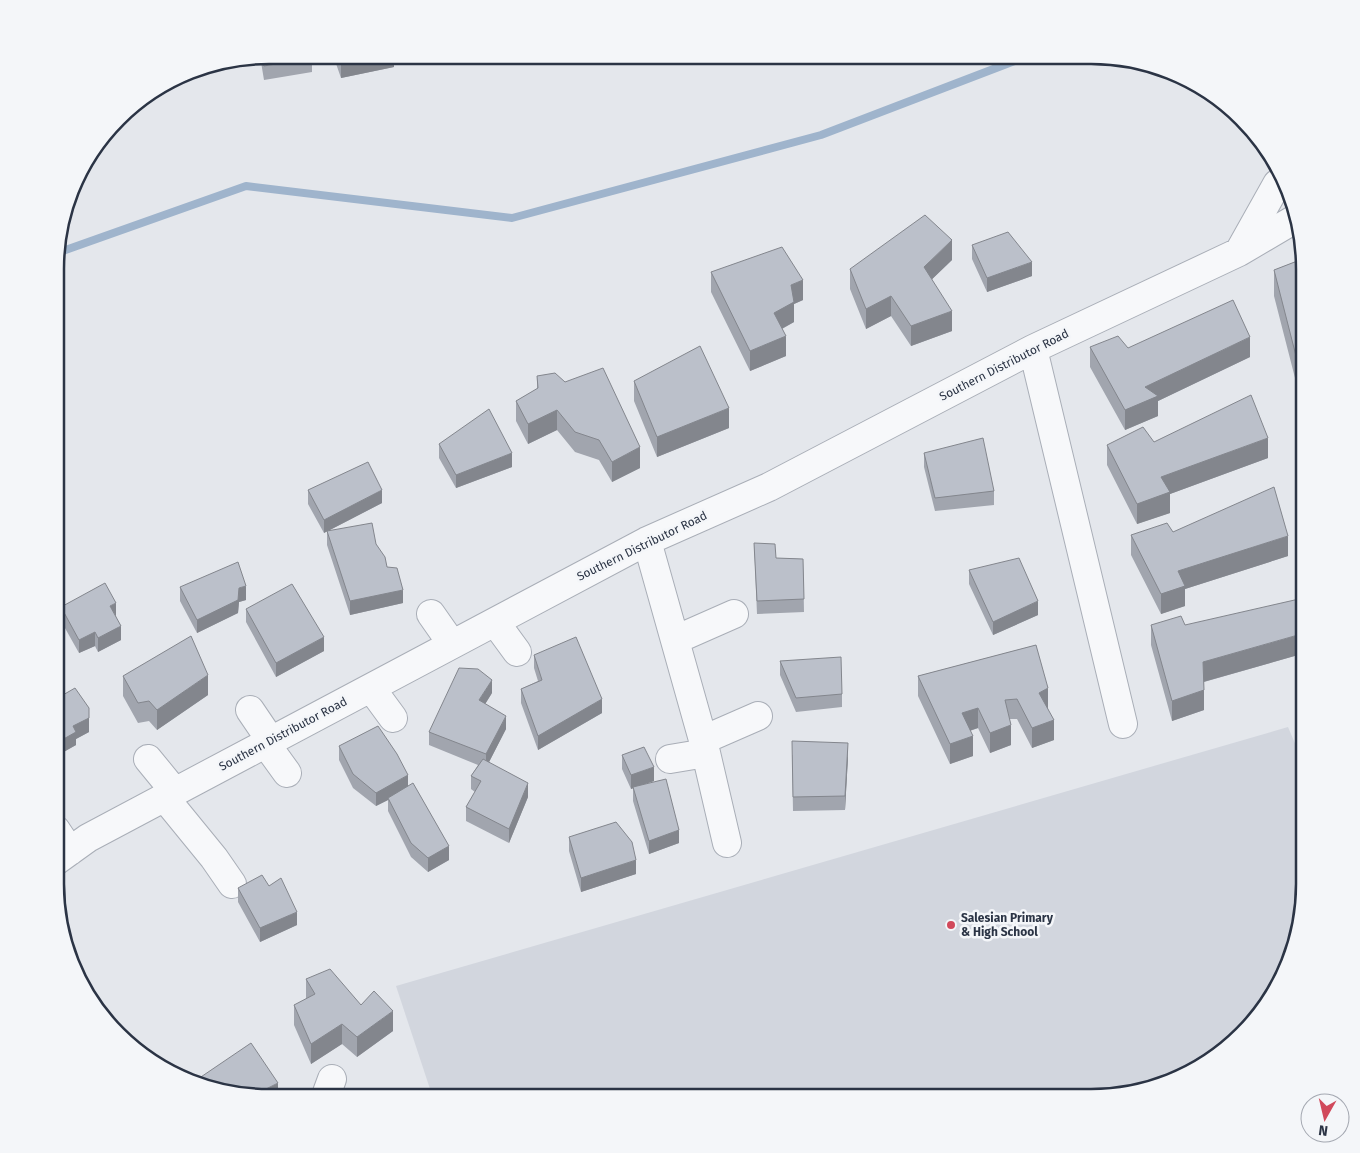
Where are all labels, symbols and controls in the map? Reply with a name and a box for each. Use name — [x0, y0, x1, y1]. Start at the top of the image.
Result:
street label: Southern Distributor Road — [937, 326, 1071, 404]
street label: Southern Distributor Road — [575, 508, 709, 584]
street label: Southern Distributor Road — [217, 694, 349, 774]
place label: Salesian Primary & High School — [961, 911, 1054, 939]
marker: Salesian Primary & High School — [945, 919, 957, 931]
north arrow — [1300, 1093, 1350, 1143]
text: N — [1317, 1121, 1329, 1139]

